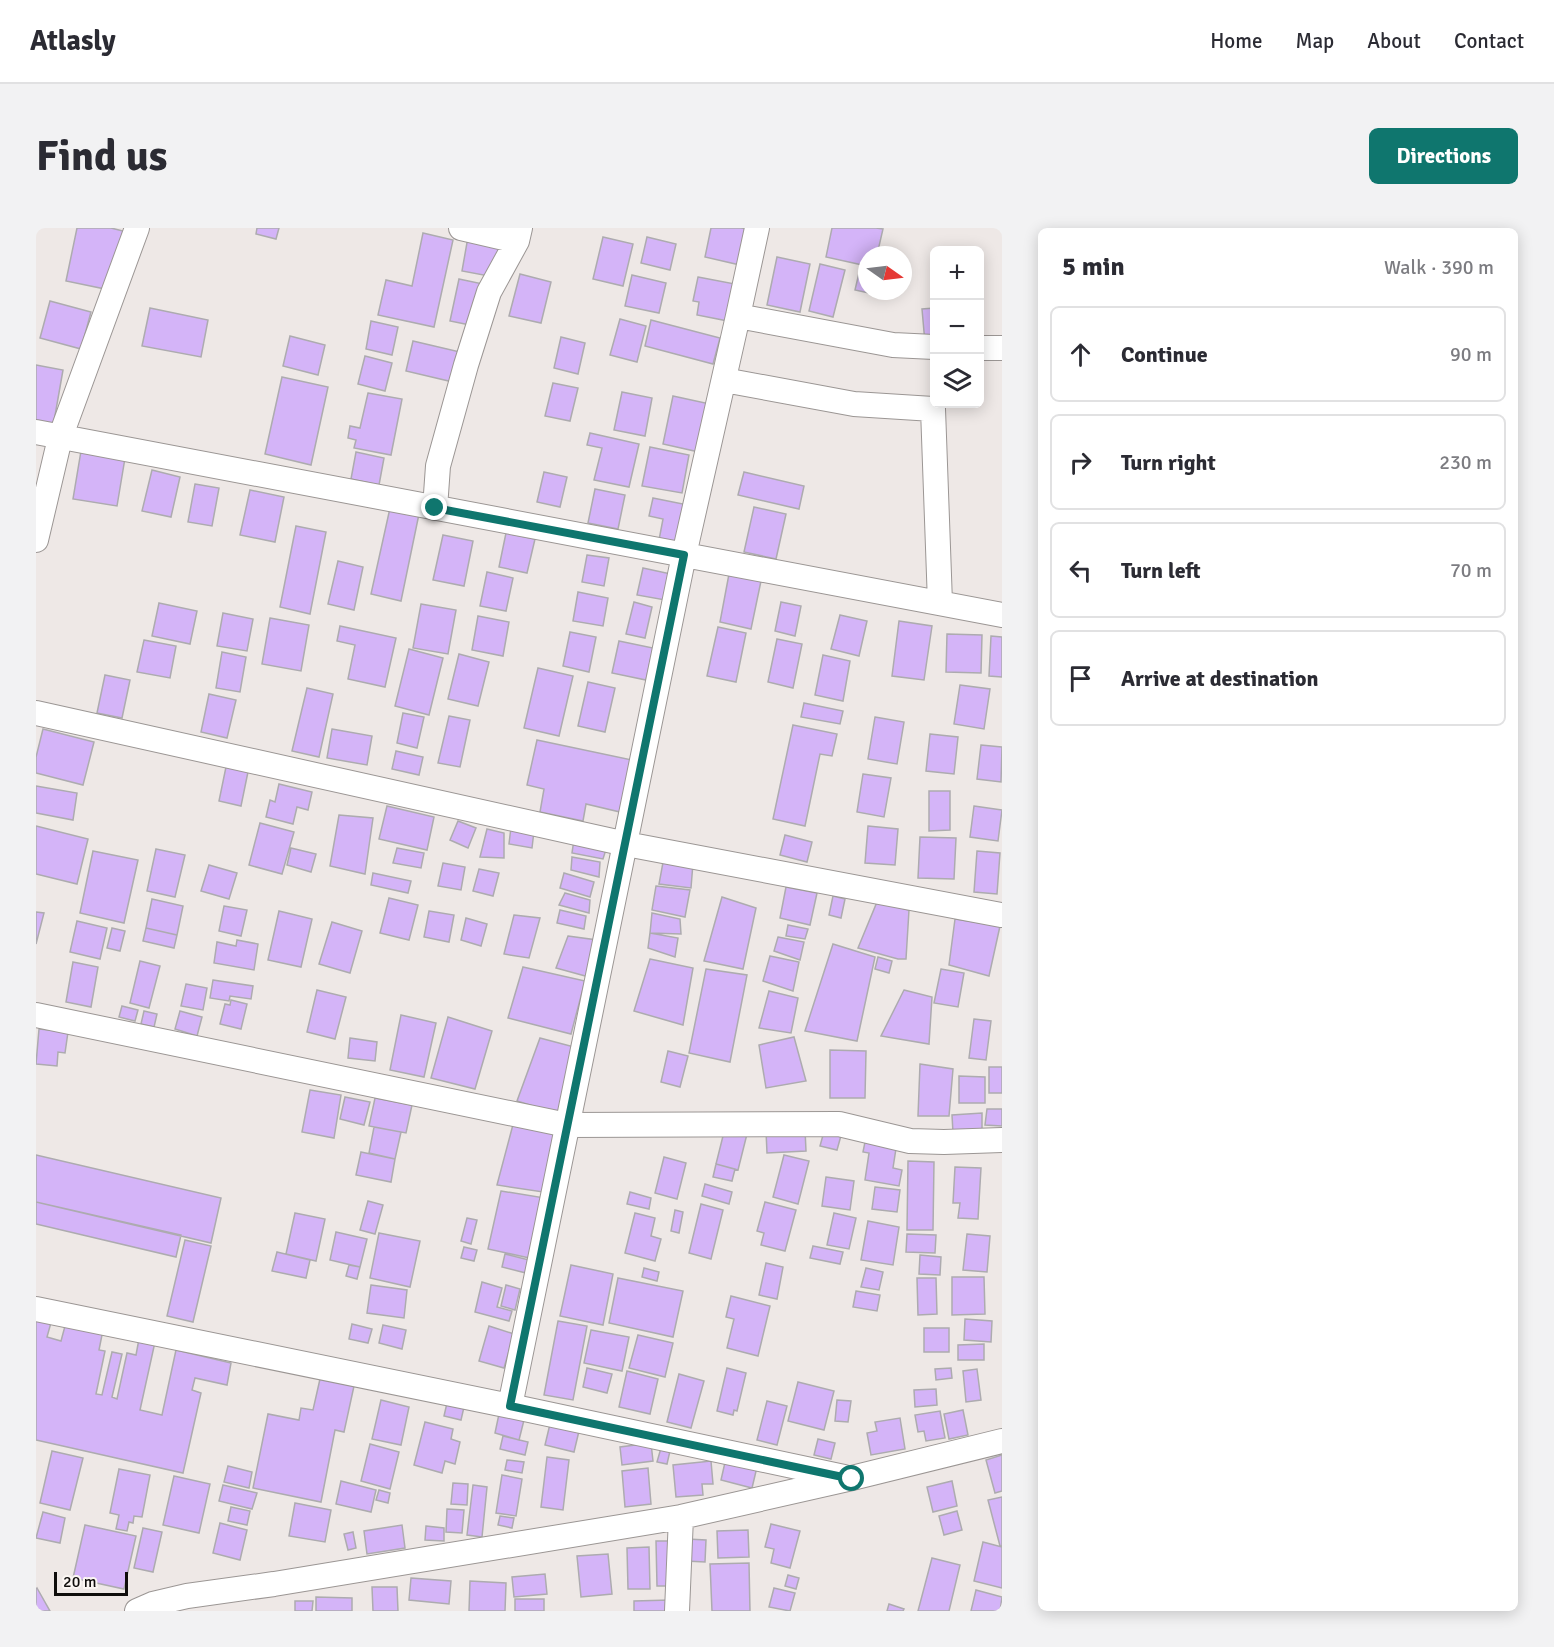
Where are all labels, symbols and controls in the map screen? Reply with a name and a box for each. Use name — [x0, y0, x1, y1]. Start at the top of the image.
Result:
text: Atlasly — [30, 24, 116, 58]
text: Home — [1210, 28, 1263, 54]
text: Map — [1296, 28, 1334, 54]
text: About — [1367, 28, 1421, 54]
text: Contact — [1454, 28, 1524, 54]
button: Directions — [1369, 128, 1518, 184]
text: Find us — [36, 131, 167, 182]
north arrow — [858, 246, 912, 300]
map controls — [930, 246, 984, 408]
button: + — [930, 246, 984, 300]
text: 5 min — [1062, 251, 1125, 283]
text: Walk · 390 m — [1384, 255, 1494, 280]
button: − — [930, 300, 984, 354]
icon: ahead — [1064, 338, 1097, 371]
text: Continue — [1121, 341, 1208, 368]
text: 90 m — [1450, 342, 1492, 367]
button: layers — [930, 354, 984, 408]
icon: right — [1064, 446, 1097, 479]
text: Turn right — [1121, 449, 1216, 476]
text: 230 m — [1439, 450, 1492, 475]
route end — [421, 494, 447, 520]
icon: left — [1064, 554, 1097, 587]
text: Turn left — [1121, 557, 1201, 584]
text: 70 m — [1450, 558, 1492, 583]
icon: arrive — [1064, 662, 1097, 695]
text: Arrive at destination — [1121, 665, 1318, 692]
route start — [838, 1465, 864, 1491]
scale bar — [54, 1569, 128, 1596]
text: 20 m — [63, 1572, 97, 1592]

